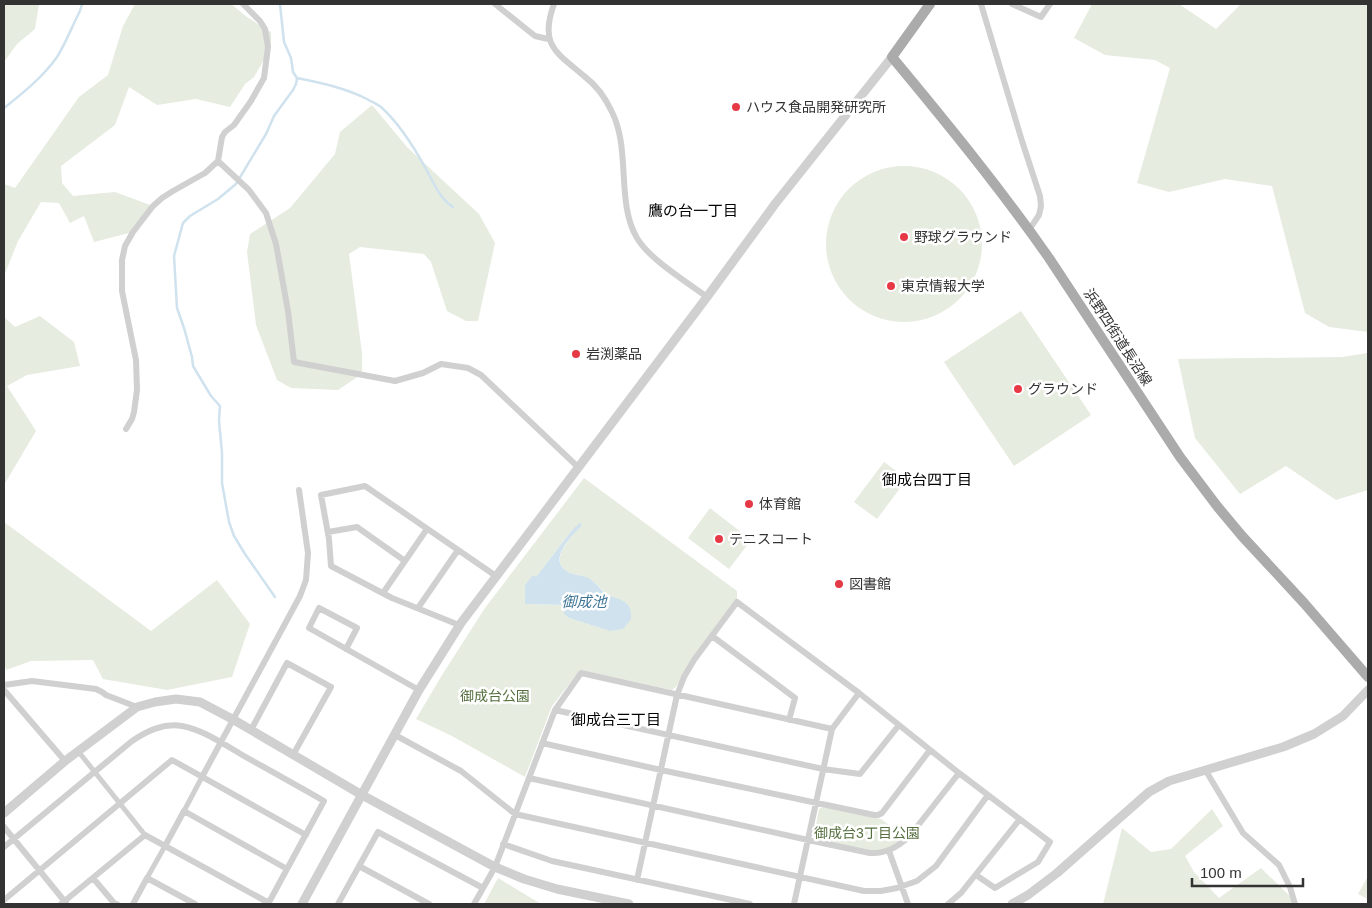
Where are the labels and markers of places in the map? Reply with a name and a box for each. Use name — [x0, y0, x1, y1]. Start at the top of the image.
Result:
place label: ハウス食品開発研究所 — [746, 99, 886, 115]
marker: ハウス食品開発研究所 — [730, 101, 742, 113]
place label: 野球グラウンド — [914, 229, 1012, 245]
marker: 野球グラウンド — [898, 231, 910, 243]
place label: 東京情報大学 — [901, 278, 985, 294]
marker: 東京情報大学 — [885, 280, 897, 292]
place label: 岩渕薬品 — [586, 346, 642, 362]
marker: 岩渕薬品 — [570, 348, 582, 360]
place label: グラウンド — [1028, 381, 1098, 397]
marker: グラウンド — [1012, 383, 1024, 395]
place label: 体育館 — [759, 496, 801, 512]
marker: 体育館 — [743, 498, 755, 510]
place label: テニスコート — [729, 531, 813, 547]
marker: テニスコート — [713, 533, 725, 545]
place label: 図書館 — [849, 576, 891, 592]
marker: 図書館 — [833, 578, 845, 590]

